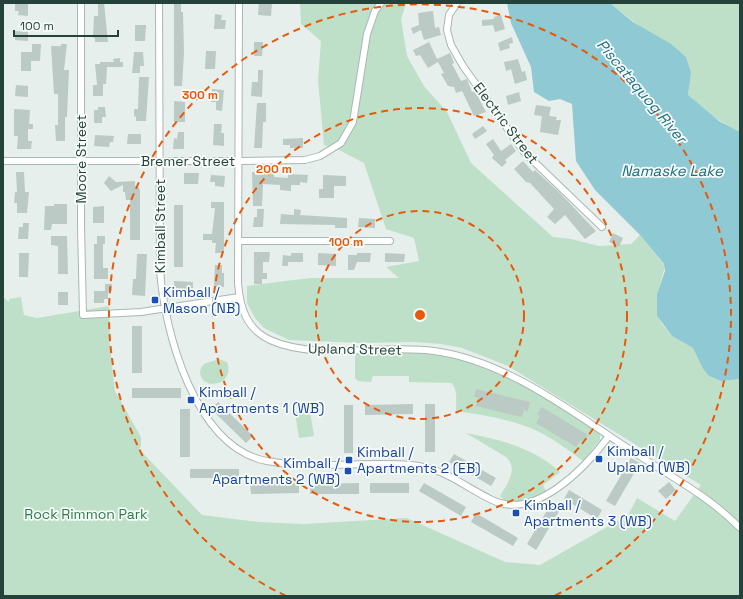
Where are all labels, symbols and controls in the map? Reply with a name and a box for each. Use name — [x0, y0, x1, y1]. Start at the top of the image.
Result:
scale bar — [14, 12, 118, 38]
text: 100 m — [20, 18, 54, 34]
water label: Piscataquog River — [593, 35, 692, 148]
street label: Electric Street — [469, 79, 543, 167]
text: 300 m — [182, 87, 218, 103]
street label: Moore Street — [72, 114, 90, 204]
street label: Bremer Street — [141, 152, 235, 170]
text: 200 m — [256, 161, 292, 177]
water label: Namaske Lake — [621, 161, 724, 180]
street label: Kimball Street — [151, 179, 169, 273]
text: 100 m — [329, 234, 363, 250]
place label: Kimball / Mason (NB) — [163, 283, 240, 317]
marker: Kimball / Mason (NB) — [150, 295, 160, 305]
centre of rings — [413, 308, 427, 322]
street label: Upland Street — [308, 339, 402, 359]
place label: Kimball / Apartments 1 (WB) — [199, 383, 324, 417]
marker: Kimball / Apartments 1 (WB) — [186, 395, 196, 405]
place label: Kimball / Upland (WB) — [607, 442, 690, 476]
place label: Kimball / Apartments 2 (EB) — [357, 443, 480, 477]
place label: Kimball / Apartments 2 (WB) — [212, 454, 341, 488]
marker: Kimball / Upland (WB) — [594, 454, 604, 464]
marker: Kimball / Apartments 2 (EB) — [344, 455, 354, 465]
marker: Kimball / Apartments 2 (WB) — [343, 466, 353, 476]
place label: Kimball / Apartments 3 (WB) — [524, 496, 652, 530]
park label: Rock Rimmon Park — [24, 505, 148, 523]
marker: Kimball / Apartments 3 (WB) — [511, 508, 521, 518]

